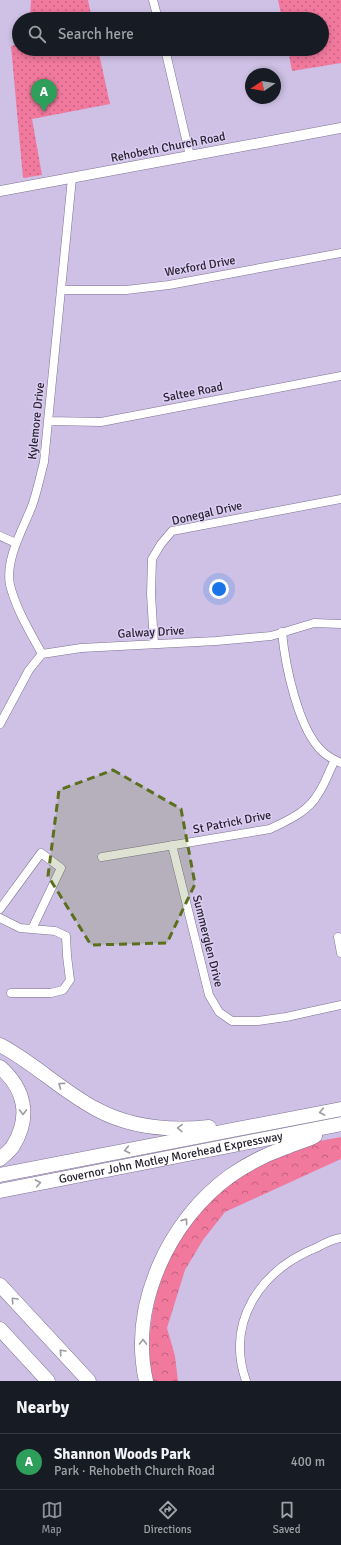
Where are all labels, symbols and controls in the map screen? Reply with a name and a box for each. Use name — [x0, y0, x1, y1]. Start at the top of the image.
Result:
search box — [12, 12, 329, 56]
icon: search — [26, 23, 48, 45]
text: Search here — [58, 25, 134, 43]
north arrow — [245, 68, 281, 104]
pin: A — [31, 79, 57, 112]
street label: Rehobeth Church Road — [109, 129, 227, 166]
street label: Wexford Drive — [164, 253, 237, 280]
street label: Saltee Road — [162, 379, 224, 406]
street label: Kylemore Drive — [25, 382, 48, 460]
street label: Donegal Drive — [170, 498, 244, 529]
your location — [209, 579, 229, 599]
street label: Galway Drive — [117, 623, 185, 642]
street label: St Patrick Drive — [192, 808, 272, 837]
street label: Summerglen Drive — [189, 893, 226, 989]
one-way arrow — [58, 1083, 65, 1090]
one-way arrow — [319, 1108, 325, 1116]
one-way arrow — [19, 1109, 27, 1115]
one-way arrow — [177, 1124, 183, 1132]
street label: Governor John Motley Morehead Expressway — [58, 1129, 284, 1187]
one-way arrow — [124, 1146, 130, 1154]
one-way arrow — [35, 1179, 41, 1188]
one-way arrow — [180, 1219, 187, 1226]
one-way arrow — [11, 1297, 18, 1304]
one-way arrow — [139, 1339, 147, 1345]
one-way arrow — [59, 1349, 67, 1357]
text: Nearby — [16, 1397, 69, 1418]
text: Shannon Woods Park — [54, 1445, 191, 1463]
text: A — [25, 1454, 33, 1470]
text: 400 m — [291, 1454, 325, 1470]
text: Park · Rehobeth Church Road — [54, 1463, 215, 1479]
tab: Map — [41, 1499, 63, 1536]
tab: Directions — [144, 1499, 192, 1536]
tab: Saved — [273, 1499, 300, 1536]

